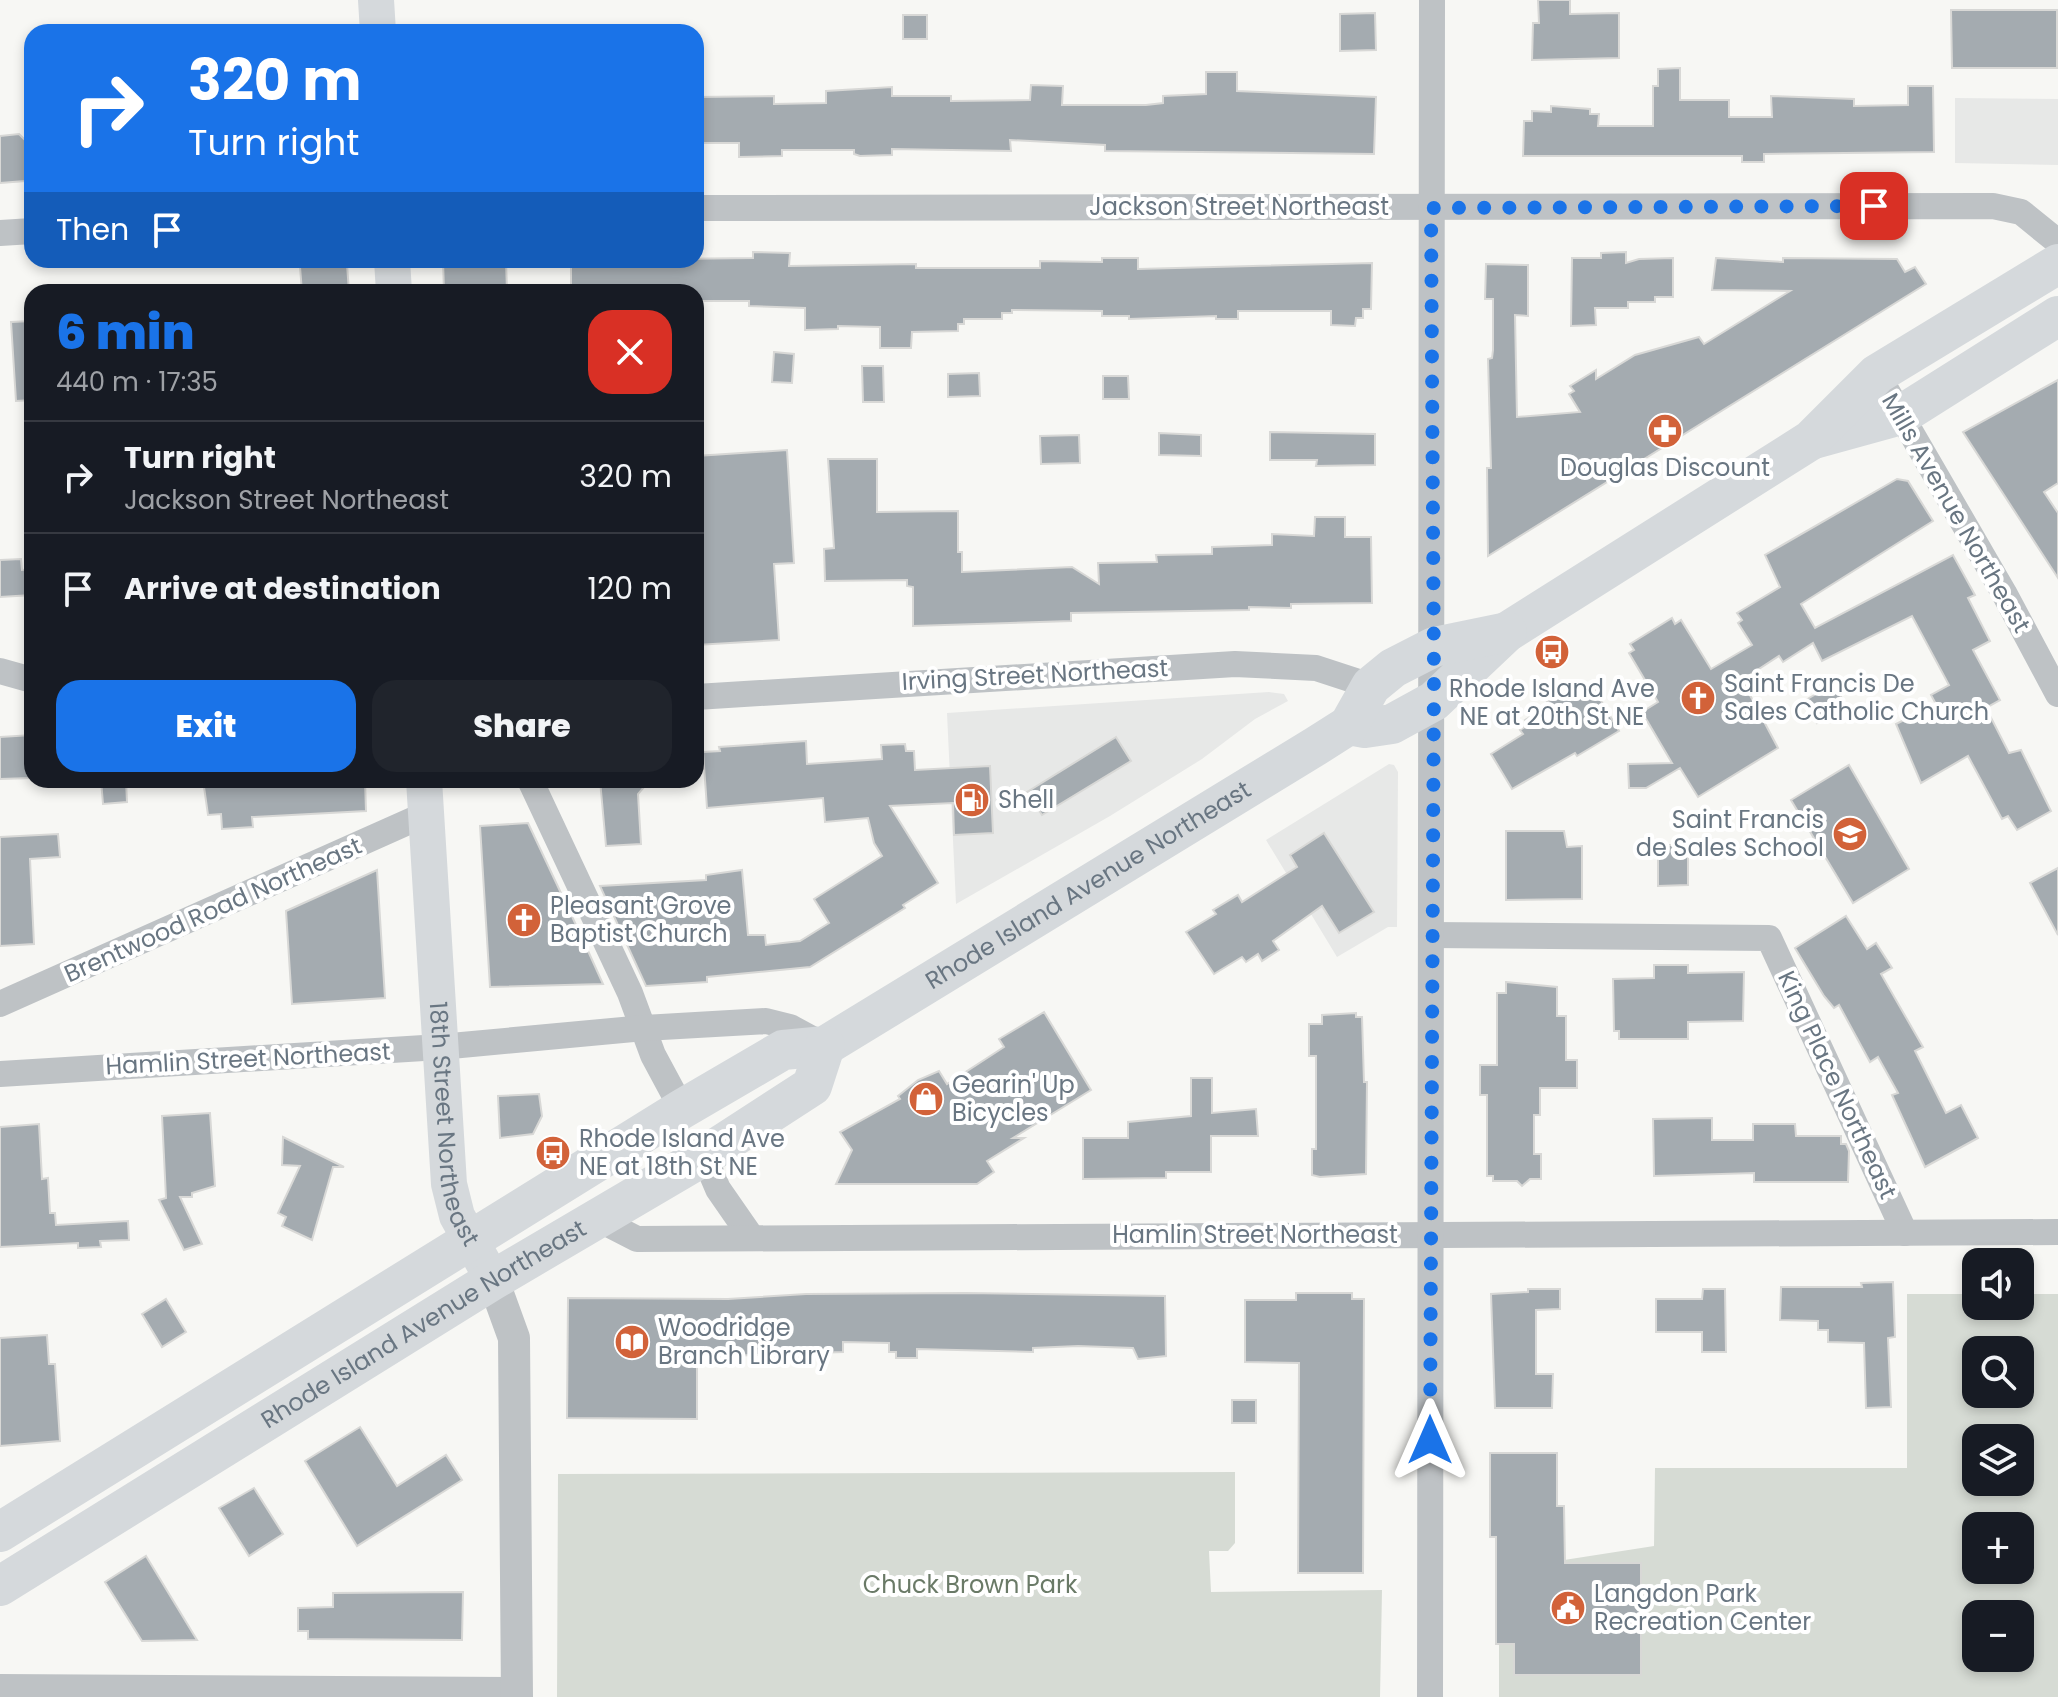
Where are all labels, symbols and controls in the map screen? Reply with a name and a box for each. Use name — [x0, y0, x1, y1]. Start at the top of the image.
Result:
text: 320 m — [188, 41, 362, 120]
icon: right — [56, 56, 160, 160]
text: Turn right — [188, 117, 359, 168]
pin — [1840, 172, 1908, 240]
icon: arrive — [1852, 184, 1896, 228]
street label: Jackson Street Northeast — [1089, 190, 1389, 223]
text: Then — [56, 208, 129, 251]
icon: arrive — [145, 208, 189, 252]
text: 6 min — [56, 299, 195, 366]
button: close — [588, 310, 672, 394]
text: 440 m · 17:35 — [56, 364, 218, 400]
street label: Mills Avenue Northeast — [1874, 387, 2039, 639]
pharmacy icon: Douglas Discount — [1646, 412, 1684, 450]
text: Turn right — [124, 436, 276, 479]
place label: Douglas Discount — [1560, 451, 1770, 484]
icon: right — [56, 455, 100, 499]
text: 320 m — [579, 455, 672, 498]
text: Jackson Street Northeast — [124, 482, 449, 518]
icon: arrive — [56, 567, 100, 611]
text: Arrive at destination — [124, 567, 441, 610]
text: 120 m — [587, 567, 672, 610]
bus stop icon: Rhode Island Ave NE at 20th St NE — [1533, 633, 1571, 671]
street label: Irving Street Northeast — [901, 651, 1169, 698]
place label: Saint Francis De Sales Catholic Church — [1724, 667, 1989, 728]
place label: Rhode Island Ave NE at 20th St NE — [1449, 672, 1655, 733]
church icon: Saint Francis De Sales Catholic Church — [1679, 679, 1717, 717]
button: Exit — [56, 680, 356, 772]
button: Share — [372, 680, 672, 772]
street label: Rhode Island Avenue Northeast — [919, 773, 1257, 997]
fuel station icon: Shell — [953, 781, 991, 819]
place label: Shell — [998, 783, 1054, 816]
place label: Saint Francis de Sales School — [1636, 803, 1824, 864]
school or university icon: Saint Francis de Sales School — [1831, 815, 1869, 853]
street label: Brentwood Road Northeast — [59, 829, 367, 990]
place label: Pleasant Grove Baptist Church — [550, 889, 732, 950]
church icon: Pleasant Grove Baptist Church — [505, 901, 543, 939]
street label: King Place Northeast — [1770, 966, 1905, 1204]
street label: 18th Street Northeast — [422, 1001, 488, 1252]
street label: Hamlin Street Northeast — [105, 1035, 391, 1082]
place label: Gearin' Up Bicycles — [952, 1068, 1075, 1129]
shop icon: Gearin' Up Bicycles — [907, 1080, 945, 1118]
place label: Rhode Island Ave NE at 18th St NE — [579, 1122, 785, 1183]
bus stop icon: Rhode Island Ave NE at 18th St NE — [534, 1134, 572, 1172]
street label: Rhode Island Avenue Northeast — [254, 1212, 592, 1436]
street label: Hamlin Street Northeast — [1112, 1218, 1398, 1251]
map controls — [1962, 1248, 2034, 1672]
button: sound — [1962, 1248, 2034, 1320]
place label: Woodridge Branch Library — [658, 1311, 830, 1372]
library icon: Woodridge Branch Library — [613, 1323, 651, 1361]
button: search — [1962, 1336, 2034, 1408]
position arrow — [1388, 1398, 1472, 1482]
button: layers — [1962, 1424, 2034, 1496]
button: + — [1962, 1512, 2034, 1584]
park label: Chuck Brown Park — [863, 1568, 1078, 1601]
place label: Langdon Park Recreation Center — [1594, 1577, 1811, 1638]
public building icon: Langdon Park Recreation Center — [1549, 1589, 1587, 1627]
button: − — [1962, 1600, 2034, 1672]

